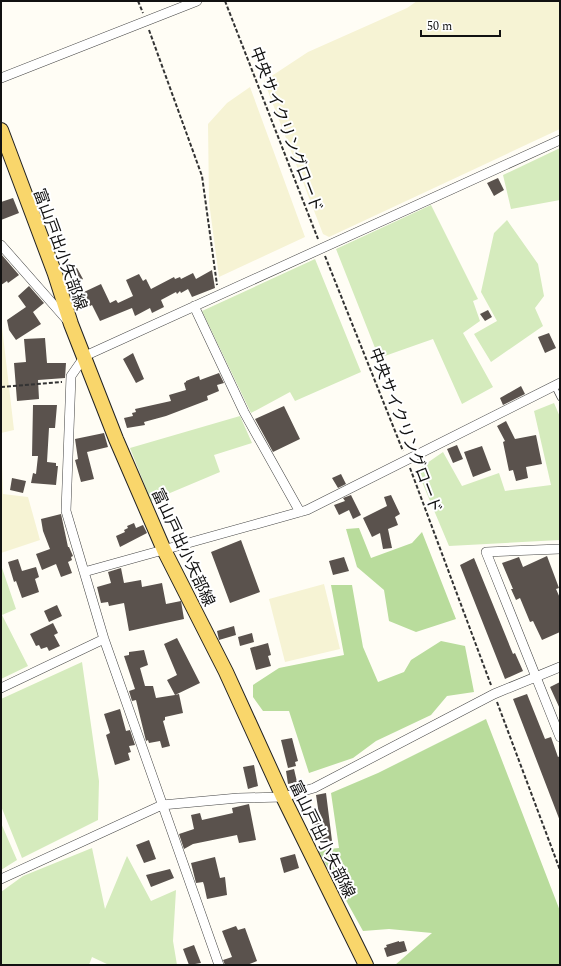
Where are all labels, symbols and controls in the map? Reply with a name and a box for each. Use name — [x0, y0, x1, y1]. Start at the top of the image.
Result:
scale bar — [421, 12, 500, 38]
text: 50 m — [427, 17, 452, 36]
street label: 中央サイクリングロード — [243, 43, 329, 216]
street label: 富山戸出小矢部線 — [27, 185, 93, 314]
street label: 中央サイクリングロード — [362, 344, 448, 517]
street label: 富山戸出小矢部線 — [145, 484, 221, 611]
street label: 富山戸出小矢部線 — [283, 777, 361, 902]

